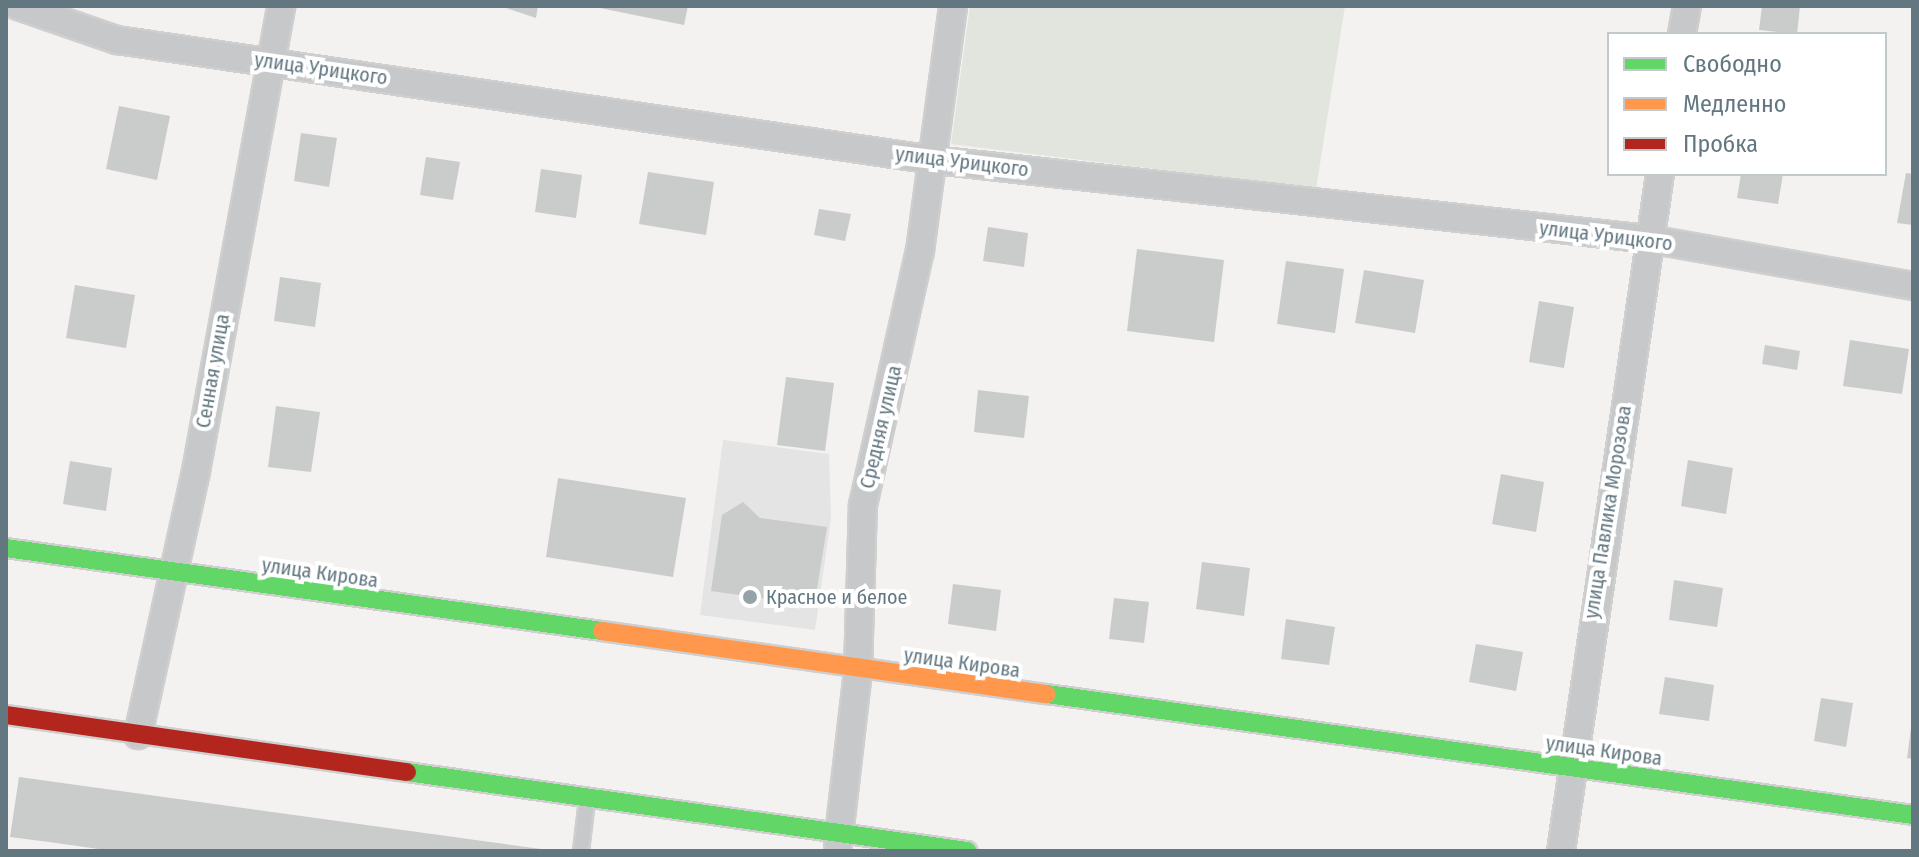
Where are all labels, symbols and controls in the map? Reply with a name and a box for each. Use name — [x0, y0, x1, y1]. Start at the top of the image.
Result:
legend — [1607, 32, 1887, 176]
street label: улица Урицкого — [253, 48, 389, 90]
text: Свободно — [1683, 50, 1782, 78]
text: Медленно — [1683, 90, 1786, 118]
text: Пробка — [1683, 130, 1758, 158]
street label: улица Урицкого — [894, 142, 1030, 182]
street label: улица Урицкого — [1538, 216, 1674, 256]
street label: Сенная улица — [191, 312, 235, 430]
street label: Средняя улица — [855, 363, 907, 491]
street label: улица Павлика Морозова — [1579, 404, 1637, 620]
street label: улица Кирова — [260, 553, 380, 593]
place label: Красное и белое — [766, 585, 907, 609]
marker: Красное и белое — [741, 588, 759, 606]
street label: улица Кирова — [902, 643, 1022, 683]
street label: улица Кирова — [1544, 731, 1664, 771]

